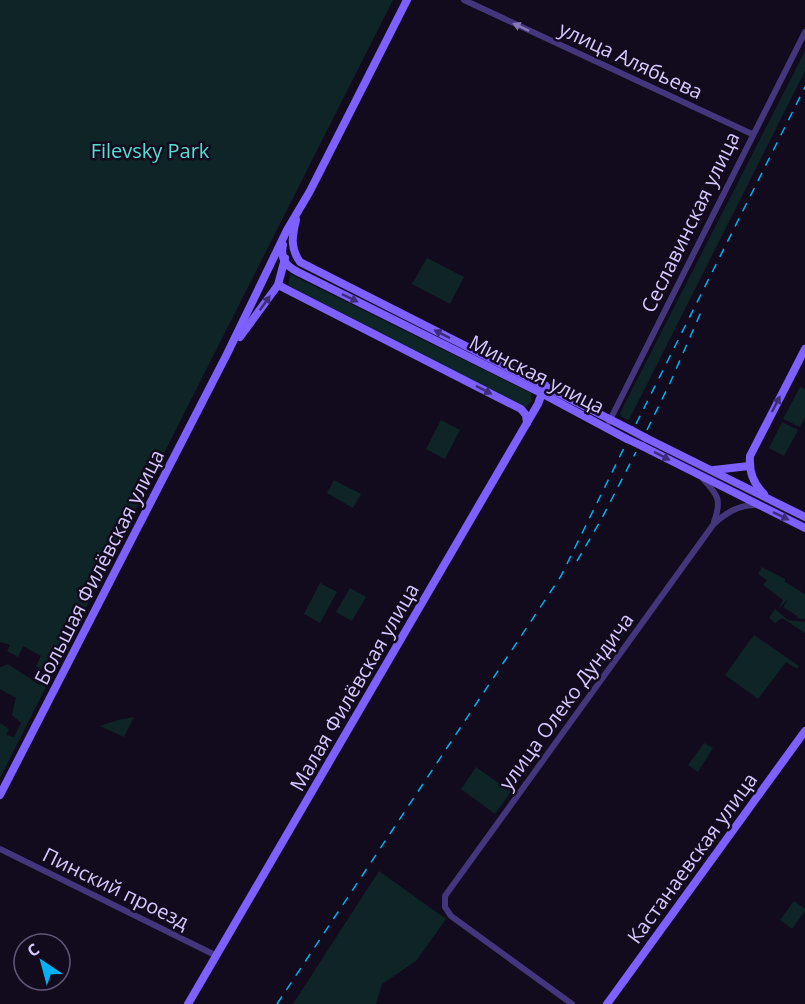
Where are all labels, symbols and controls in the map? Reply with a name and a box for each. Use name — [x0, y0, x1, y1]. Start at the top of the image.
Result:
street label: улица Алябьева — [555, 15, 707, 105]
one-way arrow — [512, 22, 529, 31]
street label: Сеславинская улица — [634, 127, 746, 317]
park label: Filevsky Park — [91, 137, 210, 164]
one-way arrow — [341, 293, 359, 303]
one-way arrow — [259, 295, 271, 311]
street label: Минская улица — [465, 328, 609, 420]
one-way arrow — [433, 329, 450, 338]
one-way arrow — [475, 385, 492, 395]
one-way arrow — [771, 395, 781, 412]
street label: Большая Филёвская улица — [28, 445, 170, 689]
one-way arrow — [653, 451, 670, 461]
one-way arrow — [773, 512, 790, 521]
street label: Малая Филёвская улица — [283, 578, 425, 796]
street label: улица Олеко Дундича — [493, 607, 639, 795]
street label: Кастанаевская улица — [621, 767, 763, 949]
street label: Пинский проезд — [38, 841, 194, 935]
north arrow — [12, 932, 72, 992]
text: С — [23, 938, 44, 962]

